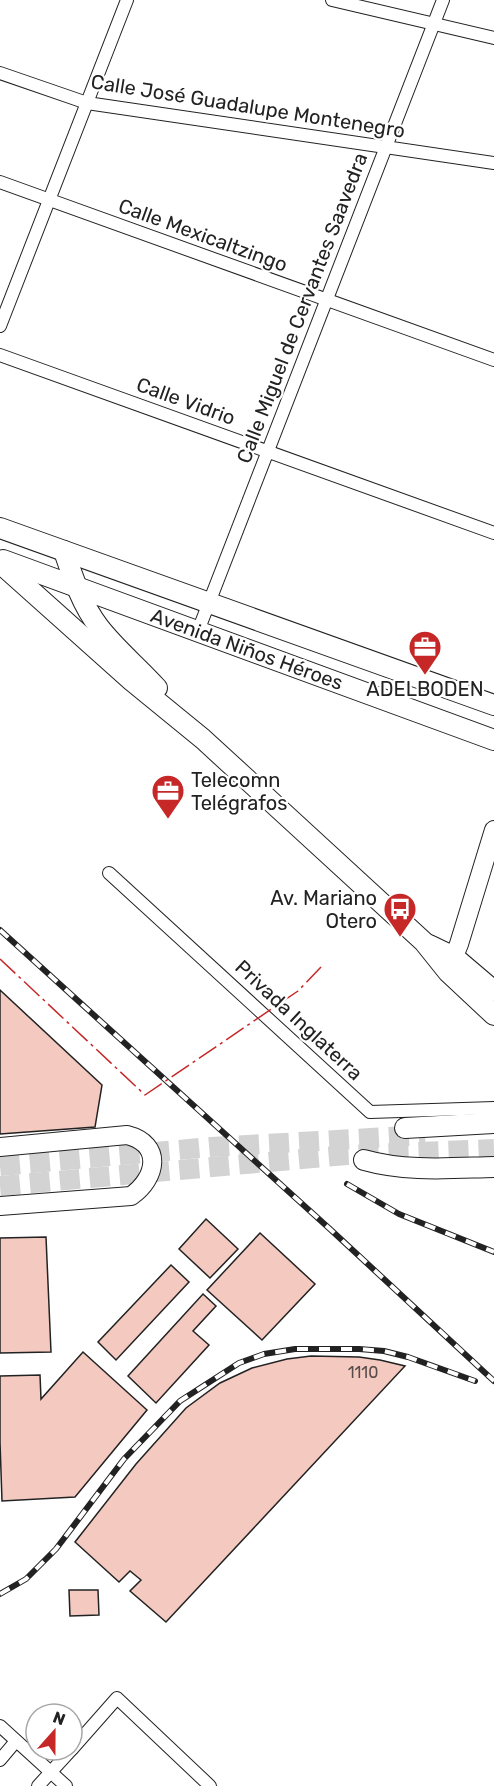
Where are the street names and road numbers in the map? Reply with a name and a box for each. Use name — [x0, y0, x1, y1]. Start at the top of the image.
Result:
street label: Calle José Guadalupe Montenegro — [89, 69, 407, 143]
street label: Calle Miguel de Cervantes Saavedra — [232, 149, 372, 467]
street label: Calle Mexicaltzingo — [115, 193, 291, 277]
street label: Calle Vidrio — [133, 372, 239, 430]
street label: Avenida Niños Héroes — [148, 603, 346, 695]
street label: Privada Inglaterra — [230, 955, 368, 1085]

